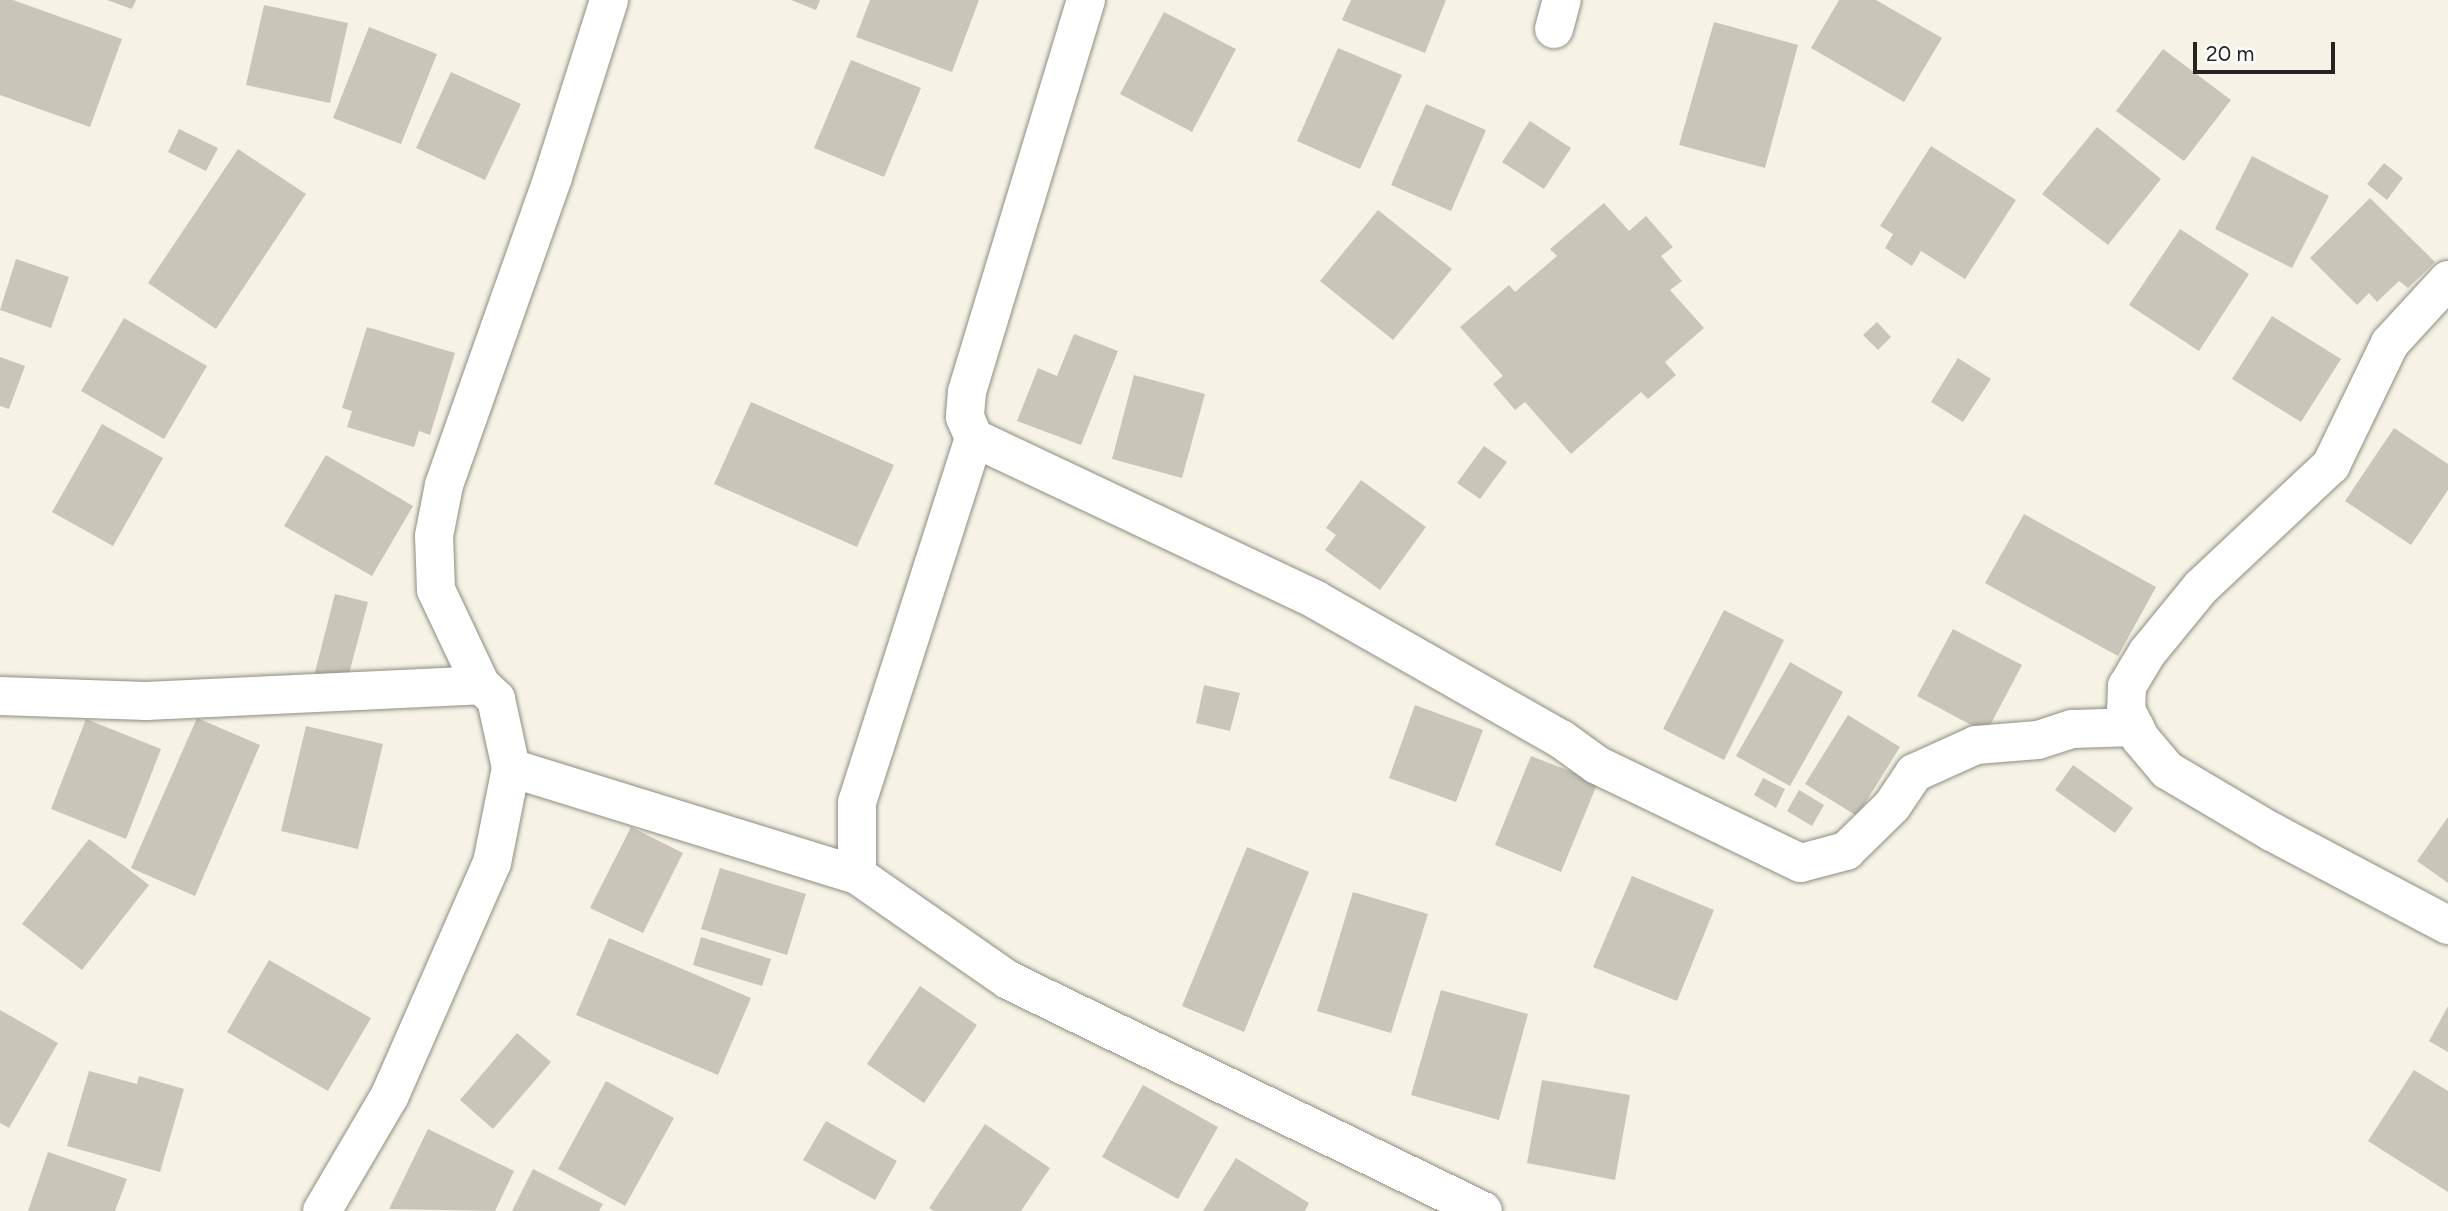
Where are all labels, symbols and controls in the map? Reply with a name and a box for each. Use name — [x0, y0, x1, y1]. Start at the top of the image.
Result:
scale bar — [2196, 28, 2338, 72]
text: 20 m — [2206, 41, 2254, 66]

